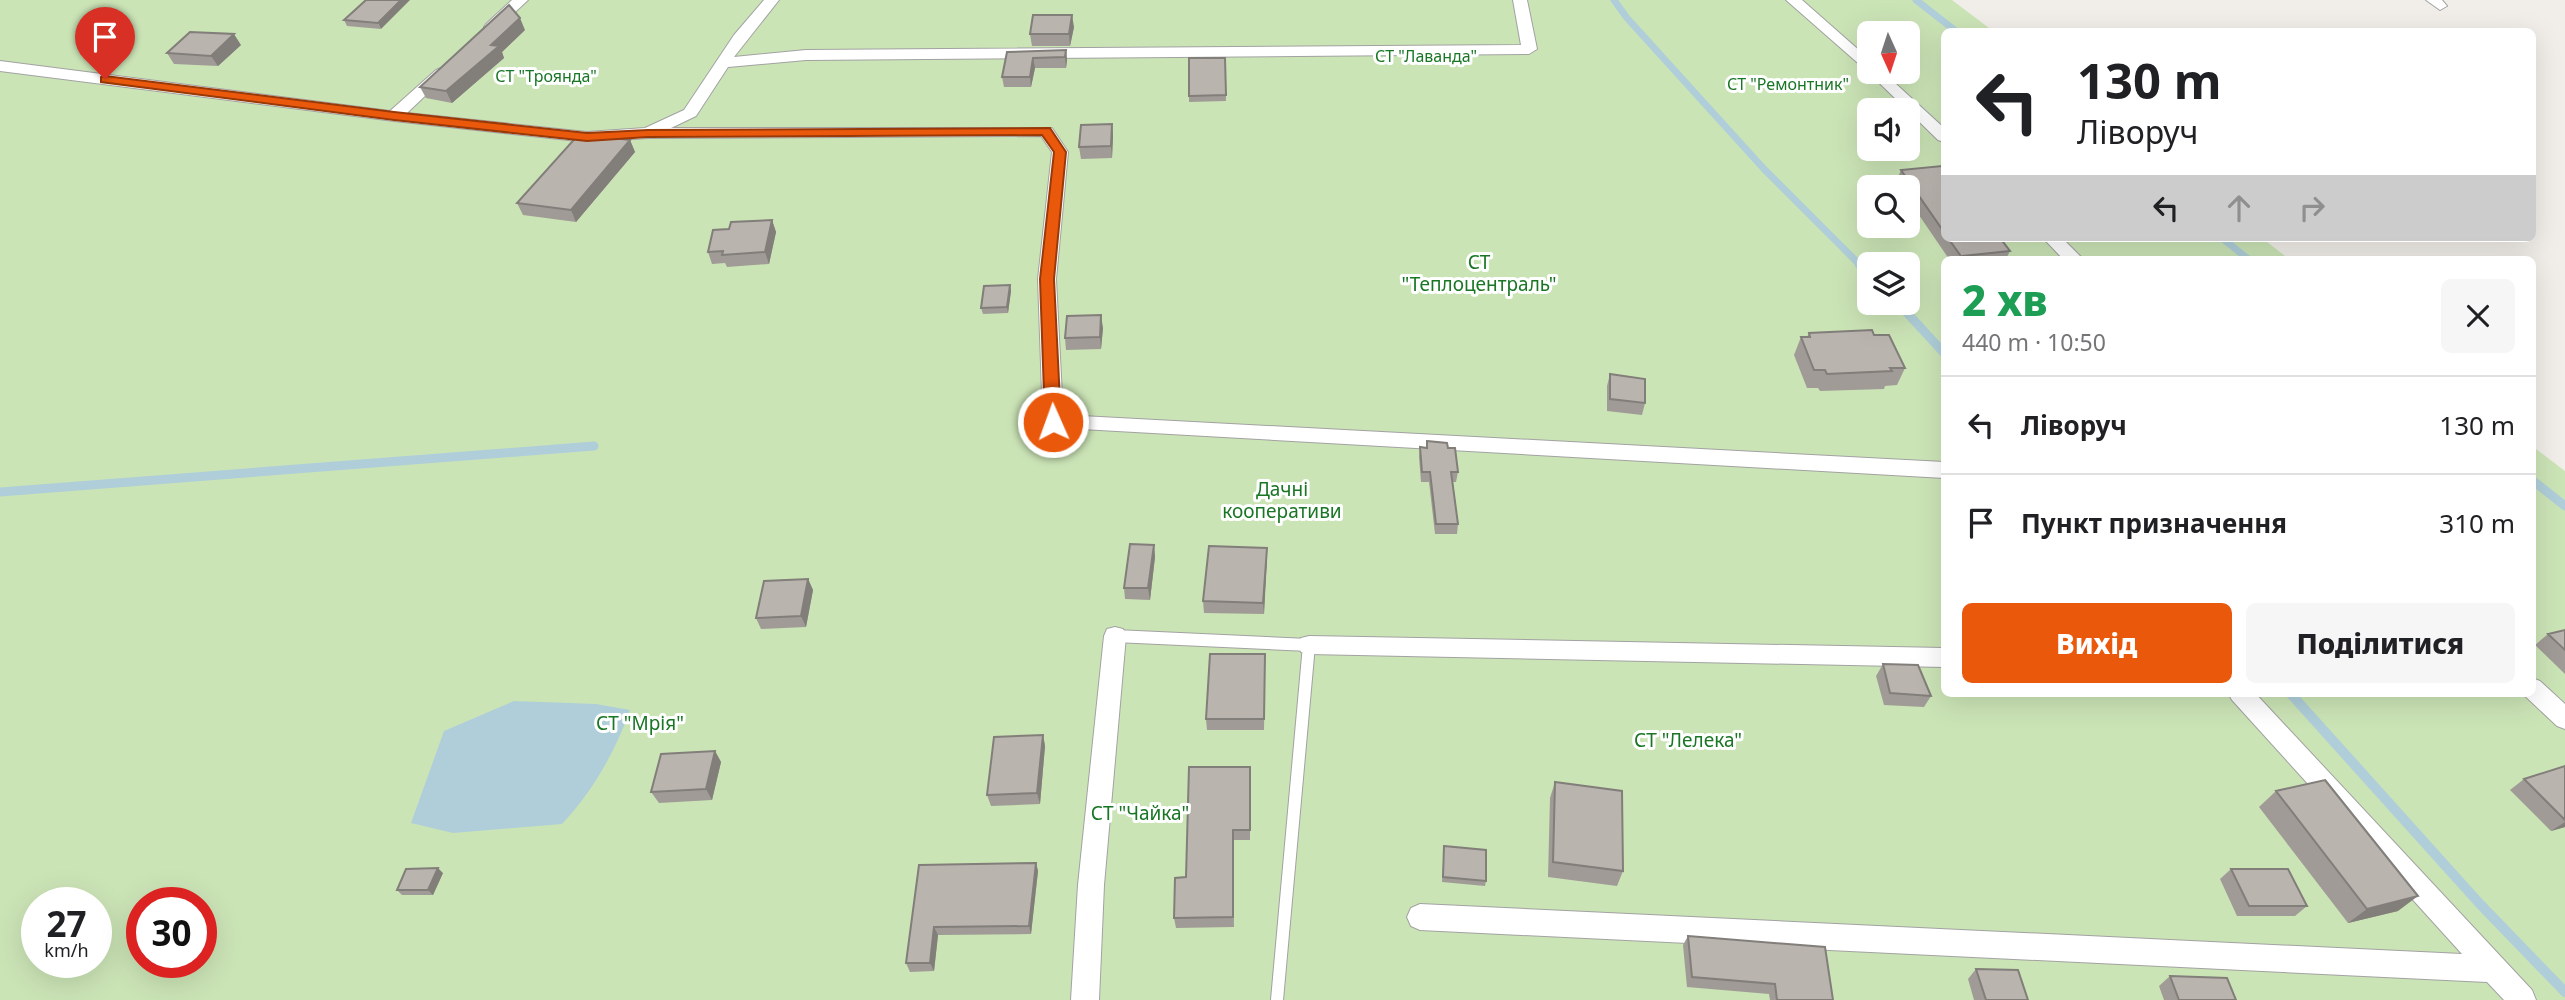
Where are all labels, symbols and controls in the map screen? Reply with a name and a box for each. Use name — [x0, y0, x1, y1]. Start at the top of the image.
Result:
pin — [75, 7, 135, 79]
icon: arrive — [86, 18, 124, 56]
north arrow — [1857, 21, 1920, 84]
map controls — [1857, 21, 1920, 315]
park label: СТ "Лаванда" — [1375, 45, 1477, 67]
text: 130 m — [2077, 47, 2222, 113]
icon: left — [1962, 56, 2053, 147]
park label: СТ "Троянда" — [495, 65, 597, 87]
park label: СТ "Ремонтник" — [1727, 73, 1849, 95]
button: sound — [1857, 98, 1920, 161]
text: Ліворуч — [2077, 110, 2198, 153]
button: search — [1857, 175, 1920, 238]
icon: left — [2147, 189, 2185, 227]
icon: ahead — [2220, 189, 2258, 227]
icon: right — [2293, 189, 2331, 227]
park label: СТ "Теплоцентраль" — [1402, 249, 1556, 297]
button: layers — [1857, 252, 1920, 315]
text: 2 хв — [1962, 271, 2048, 328]
button: close — [2441, 279, 2515, 353]
text: 440 m · 10:50 — [1962, 326, 2106, 358]
position arrow — [1016, 385, 1090, 459]
icon: left — [1962, 406, 2000, 444]
text: Ліворуч — [2021, 407, 2127, 443]
text: 130 m — [2439, 407, 2515, 443]
park label: Дачні кооперативи — [1222, 476, 1342, 524]
icon: arrive — [1962, 504, 2000, 542]
text: Пункт призначення — [2021, 505, 2287, 541]
text: 310 m — [2439, 505, 2515, 541]
button: Вихід — [1962, 603, 2232, 683]
button: Поділитися — [2246, 603, 2515, 683]
park label: СТ "Мрія" — [596, 710, 684, 736]
park label: СТ "Лелека" — [1634, 727, 1742, 753]
park label: СТ "Чайка" — [1091, 800, 1189, 826]
speed limit sign: 30 — [126, 887, 217, 978]
text: 27 — [46, 900, 87, 947]
text: km/h — [44, 938, 89, 962]

